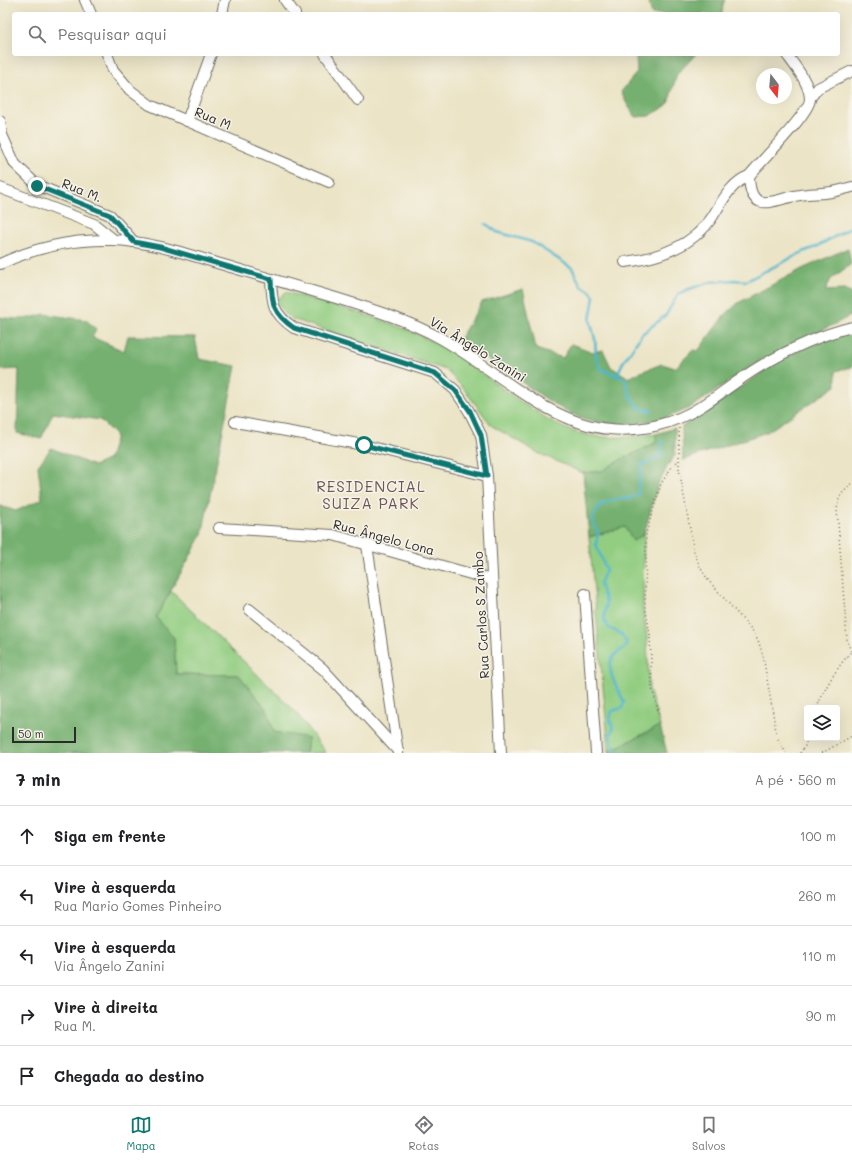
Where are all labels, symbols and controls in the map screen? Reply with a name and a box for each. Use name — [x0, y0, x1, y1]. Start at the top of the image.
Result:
search box — [12, 12, 840, 56]
icon: search — [26, 23, 48, 45]
text: Pesquisar aqui — [58, 24, 167, 44]
north arrow — [756, 68, 792, 104]
street label: Rua M — [192, 102, 234, 133]
street label: Rua M. — [60, 174, 105, 205]
route end — [28, 177, 46, 195]
street label: Via Ângelo Zanini — [427, 312, 530, 385]
route start — [355, 436, 373, 454]
district label: RESIDENCIAL SUIZA PARK — [316, 476, 426, 513]
street label: Rua Ângelo Lona — [331, 515, 437, 558]
street label: Rua Carlos S Zambo — [469, 551, 492, 679]
map controls — [804, 705, 840, 741]
button: layers — [804, 705, 840, 741]
scale bar — [12, 725, 76, 744]
text: 50 m — [18, 726, 44, 741]
text: 7 min — [16, 768, 61, 790]
text: A pé · 560 m — [755, 771, 836, 788]
icon: ahead — [16, 825, 38, 847]
text: Siga em frente — [54, 826, 166, 846]
text: 100 m — [800, 827, 836, 844]
text: Vire à esquerda — [54, 877, 176, 897]
icon: left — [16, 885, 38, 907]
text: 260 m — [798, 887, 836, 904]
text: Rua Mario Gomes Pinheiro — [54, 897, 221, 914]
text: Vire à esquerda — [54, 937, 176, 957]
icon: left — [16, 945, 38, 967]
text: 110 m — [802, 947, 836, 964]
text: Via Ângelo Zanini — [54, 957, 165, 974]
text: Vire à direita — [54, 997, 158, 1017]
icon: right — [16, 1005, 38, 1027]
text: 90 m — [806, 1007, 836, 1024]
text: Rua M. — [54, 1017, 96, 1034]
icon: arrive — [16, 1065, 38, 1087]
text: Chegada ao destino — [54, 1066, 204, 1086]
tab: Mapa — [126, 1114, 156, 1153]
tab: Rotas — [409, 1114, 439, 1153]
tab: Salvos — [692, 1114, 726, 1153]

